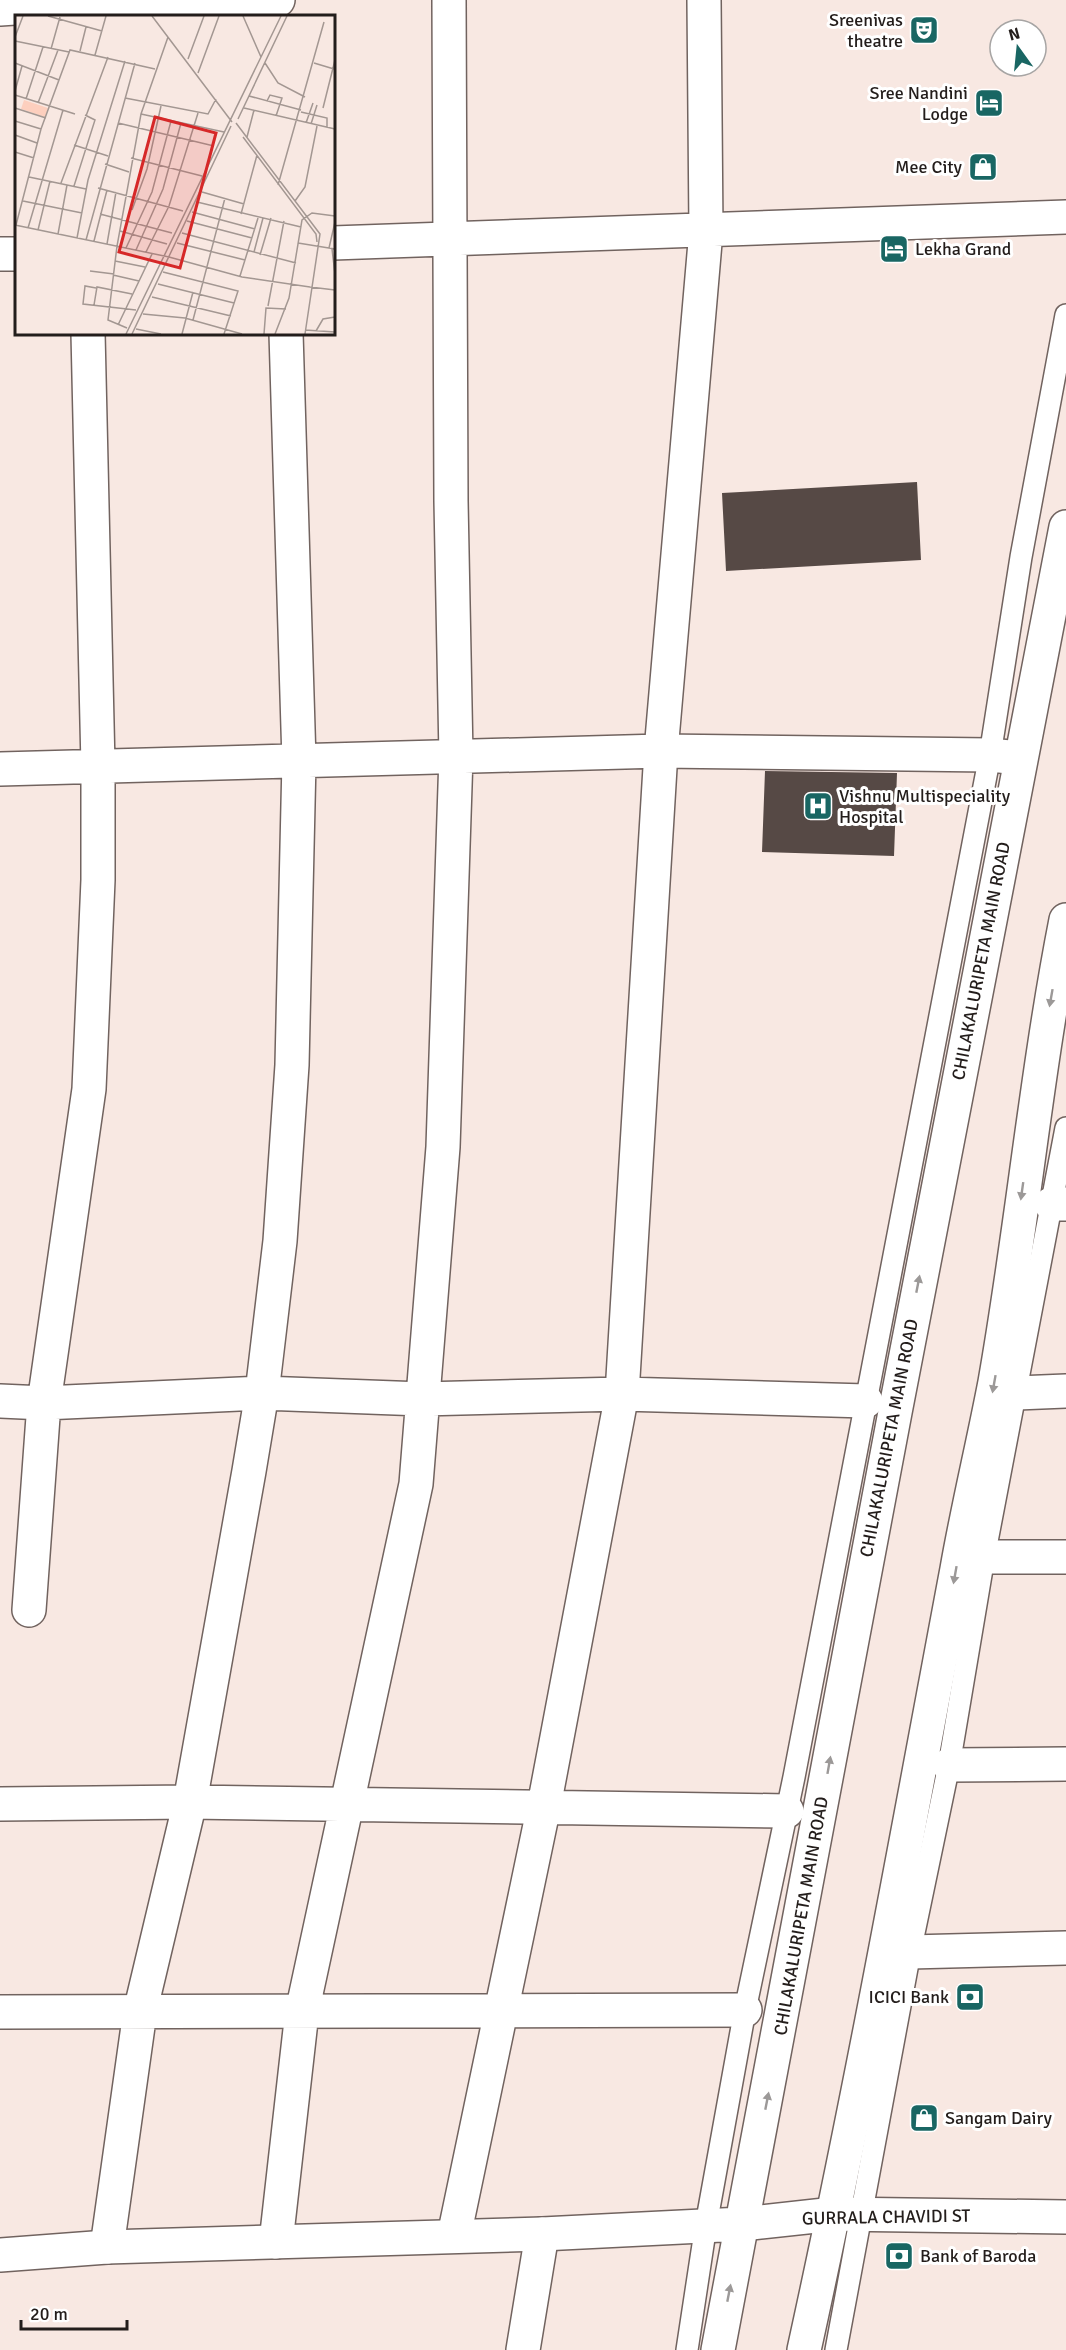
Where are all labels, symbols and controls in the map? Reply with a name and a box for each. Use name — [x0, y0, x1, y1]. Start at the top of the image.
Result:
place label: Sreenivas theatre — [829, 9, 903, 52]
theatre icon: Sreenivas theatre — [908, 14, 940, 46]
inset map — [15, 15, 334, 334]
north arrow — [988, 18, 1048, 78]
text: N — [1006, 23, 1022, 46]
place label: Sree Nandini Lodge — [870, 82, 968, 125]
hotel icon: Sree Nandini Lodge — [973, 87, 1005, 119]
shop icon: Mee City — [967, 151, 999, 183]
place label: Mee City — [895, 156, 963, 178]
hotel icon: Lekha Grand — [878, 233, 910, 265]
place label: Lekha Grand — [915, 238, 1011, 260]
place label: Vishnu Multispeciality Hospital — [839, 785, 1011, 828]
hospital icon: Vishnu Multispeciality Hospital — [802, 790, 834, 822]
street label: CHILAKALURIPETA MAIN ROAD — [947, 840, 1015, 1082]
one-way arrow — [1046, 989, 1055, 1008]
one-way arrow — [1018, 1182, 1027, 1201]
one-way arrow — [914, 1274, 923, 1293]
street label: CHILAKALURIPETA MAIN ROAD — [855, 1317, 923, 1559]
one-way arrow — [989, 1375, 998, 1394]
one-way arrow — [950, 1566, 959, 1585]
one-way arrow — [825, 1755, 834, 1774]
street label: CHILAKALURIPETA MAIN ROAD — [769, 1795, 833, 2037]
bank icon: ICICI Bank — [954, 1981, 986, 2013]
place label: ICICI Bank — [869, 1986, 949, 2008]
one-way arrow — [762, 2092, 772, 2110]
shop icon: Sangam Dairy — [908, 2102, 940, 2134]
place label: Sangam Dairy — [945, 2107, 1053, 2129]
street label: GURRALA CHAVIDI ST — [802, 2205, 971, 2229]
bank icon: Bank of Baroda — [883, 2240, 915, 2272]
place label: Bank of Baroda — [920, 2245, 1036, 2267]
one-way arrow — [725, 2283, 734, 2302]
scale bar — [21, 2293, 128, 2331]
text: 20 m — [30, 2303, 68, 2325]

